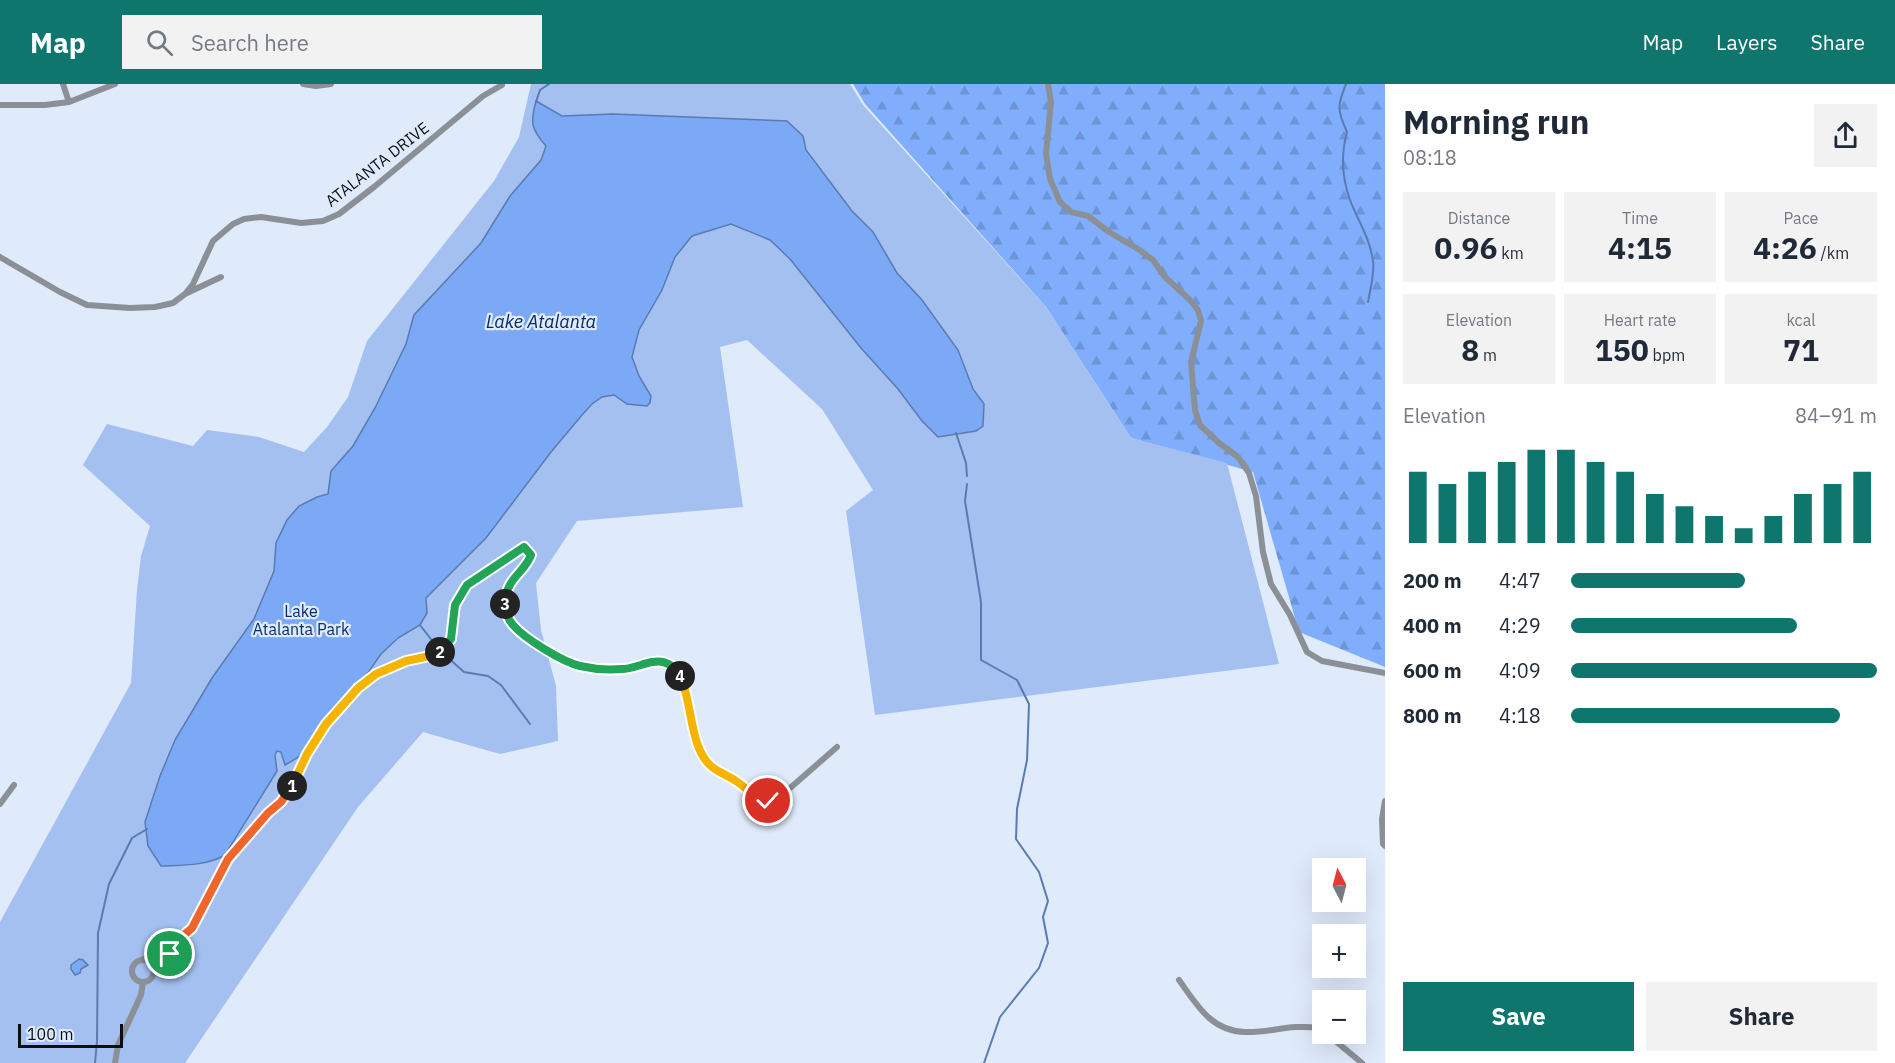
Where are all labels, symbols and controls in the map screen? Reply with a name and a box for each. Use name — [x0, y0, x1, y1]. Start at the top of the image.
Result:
search box — [122, 15, 542, 69]
text: Map — [30, 24, 86, 61]
icon: search — [143, 26, 176, 59]
text: Search here — [191, 28, 309, 57]
text: Map — [1643, 28, 1683, 56]
text: Layers — [1716, 28, 1778, 56]
text: Share — [1811, 28, 1865, 56]
text: Morning run — [1403, 100, 1589, 143]
button: share — [1814, 104, 1877, 167]
street label: ATALANTA DRIVE — [321, 117, 433, 211]
text: 08:18 — [1403, 144, 1457, 171]
text: Distance — [1448, 208, 1510, 228]
text: Time — [1622, 208, 1658, 228]
text: Pace — [1784, 208, 1818, 228]
text: 0.96 — [1434, 228, 1498, 267]
text: 4:15 — [1608, 228, 1672, 267]
text: 4:26 — [1753, 228, 1817, 267]
text: km — [1498, 243, 1524, 263]
text: /km — [1817, 243, 1849, 263]
water label: Lake Atalanta — [486, 310, 596, 333]
text: Elevation — [1446, 310, 1512, 330]
text: Heart rate — [1604, 310, 1676, 330]
text: kcal — [1786, 310, 1816, 330]
text: 8 — [1461, 330, 1479, 369]
text: 150 — [1595, 330, 1649, 369]
text: 71 — [1783, 330, 1819, 369]
text: m — [1479, 345, 1497, 365]
text: bpm — [1649, 345, 1685, 365]
text: Elevation — [1403, 402, 1486, 429]
text: 84–91 m — [1795, 402, 1877, 429]
text: 200 m — [1403, 567, 1462, 594]
text: 4:47 — [1499, 567, 1541, 594]
pin: 3 — [490, 589, 520, 619]
text: 3 — [500, 594, 510, 614]
park label: Lake Atalanta Park — [253, 601, 350, 639]
text: 400 m — [1403, 612, 1462, 639]
text: 4:29 — [1499, 612, 1541, 639]
pin: 2 — [425, 637, 455, 667]
text: 2 — [435, 642, 445, 662]
text: 600 m — [1403, 657, 1462, 684]
text: 4:09 — [1499, 657, 1541, 684]
pin: 4 — [665, 661, 695, 691]
text: 4 — [675, 666, 685, 686]
text: 800 m — [1403, 702, 1462, 729]
text: 4:18 — [1499, 702, 1541, 729]
pin: 1 — [277, 771, 307, 801]
pin — [742, 775, 793, 826]
text: 1 — [287, 776, 297, 796]
icon: check — [751, 784, 784, 817]
north arrow — [1312, 858, 1366, 912]
map controls — [1312, 858, 1366, 1044]
button: + — [1312, 924, 1366, 978]
pin — [144, 928, 195, 979]
icon: arrive — [153, 937, 186, 970]
button: Save — [1403, 982, 1634, 1051]
button: Share — [1646, 982, 1877, 1051]
button: − — [1312, 990, 1366, 1044]
scale bar — [18, 1021, 123, 1048]
text: 100 m — [27, 1024, 74, 1044]

